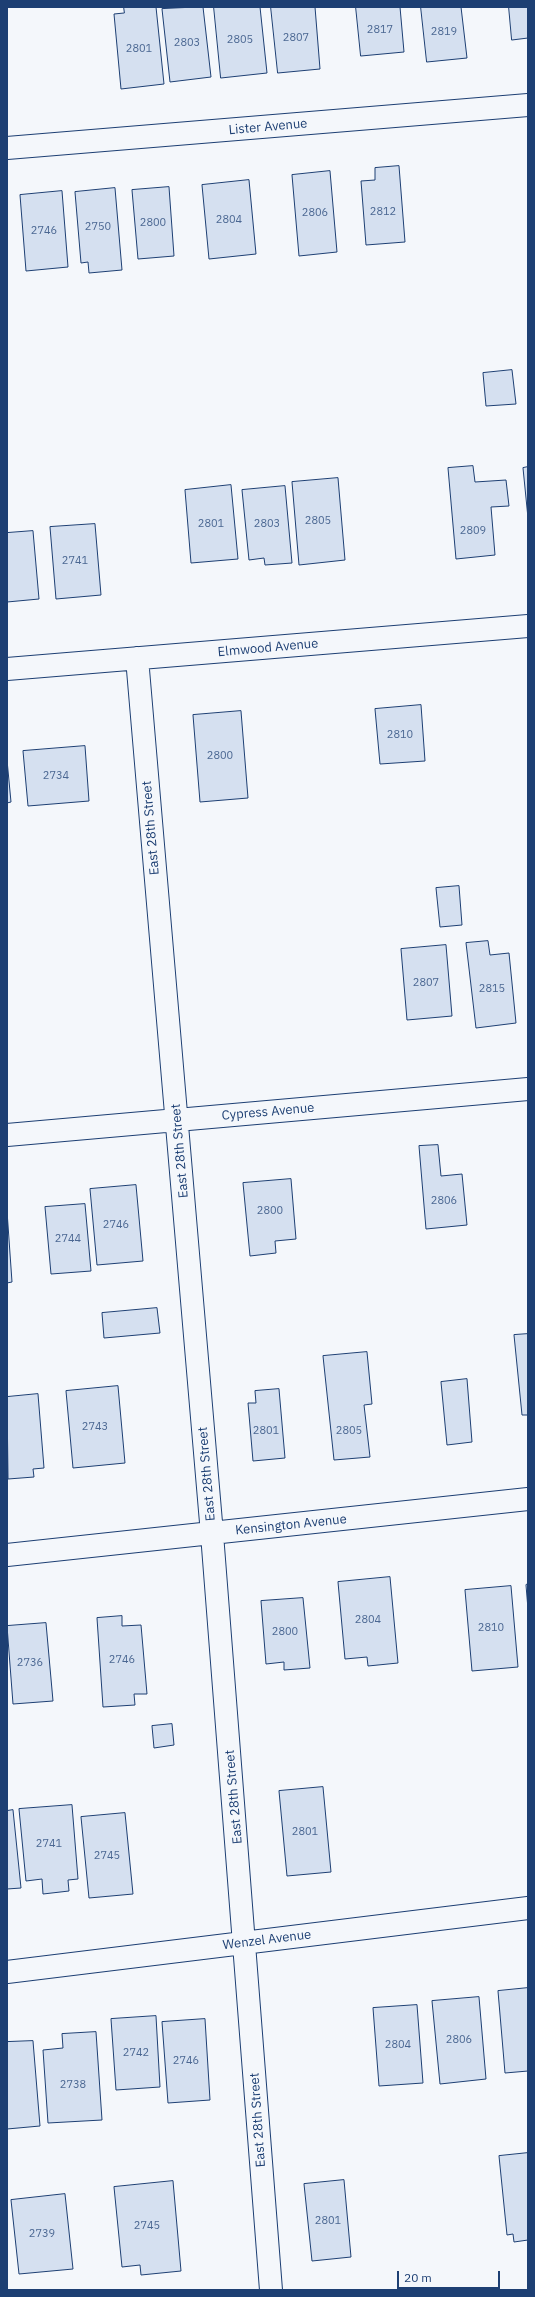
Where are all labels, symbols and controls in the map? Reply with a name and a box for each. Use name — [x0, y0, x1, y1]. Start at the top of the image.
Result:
house number: 2817 — [367, 23, 393, 37]
house number: 2819 — [431, 25, 457, 39]
house number: 2807 — [283, 31, 309, 45]
house number: 2805 — [227, 33, 253, 47]
house number: 2803 — [174, 36, 200, 50]
house number: 2801 — [126, 42, 152, 56]
street label: Lister Avenue — [228, 116, 308, 138]
house number: 2812 — [370, 205, 396, 219]
house number: 2806 — [302, 206, 328, 220]
house number: 2804 — [216, 213, 242, 227]
house number: 2800 — [140, 216, 166, 230]
house number: 2750 — [85, 220, 111, 234]
house number: 2746 — [31, 224, 57, 238]
house number: 2805 — [305, 514, 331, 528]
house number: 2801 — [198, 517, 224, 531]
house number: 2803 — [254, 517, 280, 531]
house number: 2809 — [460, 524, 486, 538]
house number: 2741 — [62, 554, 88, 568]
street label: Elmwood Avenue — [217, 636, 319, 660]
house number: 2810 — [387, 728, 413, 742]
house number: 2800 — [207, 749, 233, 763]
house number: 2734 — [43, 769, 69, 783]
street label: East 28th Street — [139, 780, 163, 876]
house number: 2807 — [413, 976, 439, 990]
house number: 2815 — [479, 982, 505, 996]
street label: Cypress Avenue — [221, 1100, 315, 1124]
street label: East 28th Street — [168, 1103, 192, 1199]
house number: 2806 — [431, 1194, 457, 1208]
house number: 2800 — [257, 1204, 283, 1218]
house number: 2746 — [103, 1218, 129, 1232]
house number: 2744 — [55, 1232, 81, 1246]
house number: 2743 — [82, 1420, 108, 1434]
house number: 2801 — [253, 1424, 279, 1438]
house number: 2805 — [336, 1424, 362, 1438]
street label: East 28th Street — [195, 1426, 219, 1522]
street label: Kensington Avenue — [235, 1511, 347, 1539]
house number: 2804 — [355, 1613, 381, 1627]
house number: 2810 — [478, 1621, 504, 1635]
house number: 2800 — [272, 1625, 298, 1639]
house number: 2746 — [109, 1653, 135, 1667]
house number: 2736 — [17, 1656, 43, 1670]
street label: East 28th Street — [222, 1749, 246, 1845]
house number: 2801 — [292, 1825, 318, 1839]
house number: 2741 — [36, 1837, 62, 1851]
house number: 2745 — [94, 1849, 120, 1863]
street label: Wenzel Avenue — [222, 1927, 312, 1953]
house number: 2806 — [446, 2033, 472, 2047]
house number: 2804 — [385, 2038, 411, 2052]
house number: 2742 — [123, 2046, 149, 2060]
house number: 2746 — [173, 2054, 199, 2068]
street label: East 28th Street — [247, 2072, 269, 2168]
house number: 2738 — [60, 2078, 86, 2092]
house number: 2801 — [315, 2214, 341, 2228]
house number: 2745 — [134, 2219, 160, 2233]
house number: 2739 — [29, 2227, 55, 2241]
scale bar — [399, 2263, 502, 2289]
text: 20 m — [404, 2270, 432, 2285]

